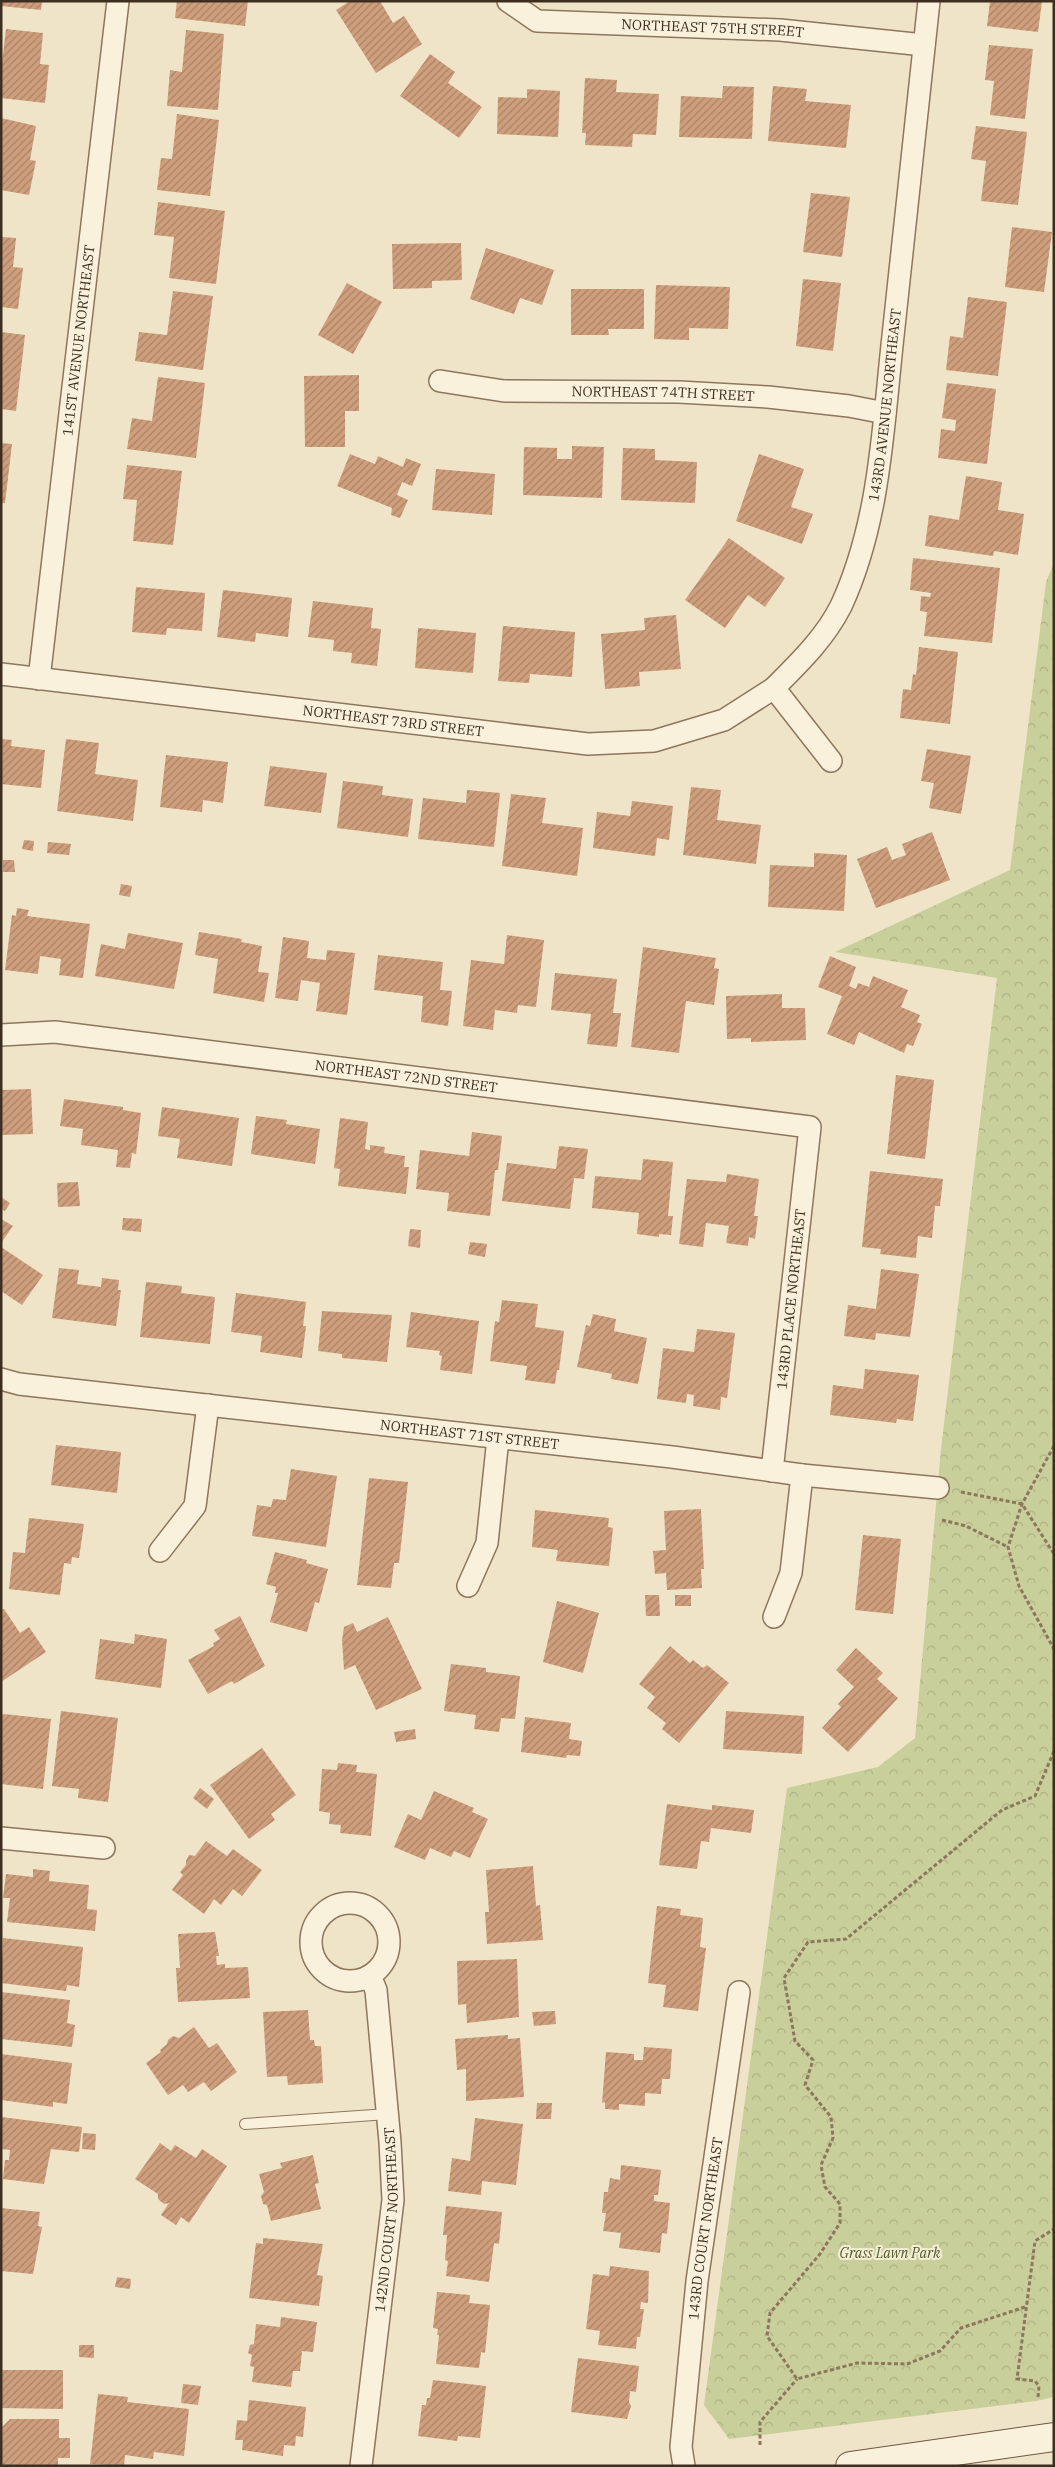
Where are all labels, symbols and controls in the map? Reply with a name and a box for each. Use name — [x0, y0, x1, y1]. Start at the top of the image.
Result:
street label: NORTHEAST 75TH STREET — [621, 15, 805, 41]
street label: 141ST AVENUE NORTHEAST — [58, 244, 99, 437]
street label: 143RD AVENUE NORTHEAST — [864, 307, 905, 503]
street label: NORTHEAST 74TH STREET — [572, 382, 755, 405]
street label: NORTHEAST 73RD STREET — [302, 701, 485, 741]
street label: NORTHEAST 72ND STREET — [314, 1056, 498, 1097]
street label: 143RD PLACE NORTHEAST — [773, 1208, 809, 1390]
street label: NORTHEAST 71ST STREET — [379, 1415, 560, 1453]
street label: 142ND COURT NORTHEAST — [371, 2126, 402, 2313]
street label: 143RD COURT NORTHEAST — [684, 2136, 727, 2321]
park label: Grass Lawn Park — [839, 2244, 941, 2262]

